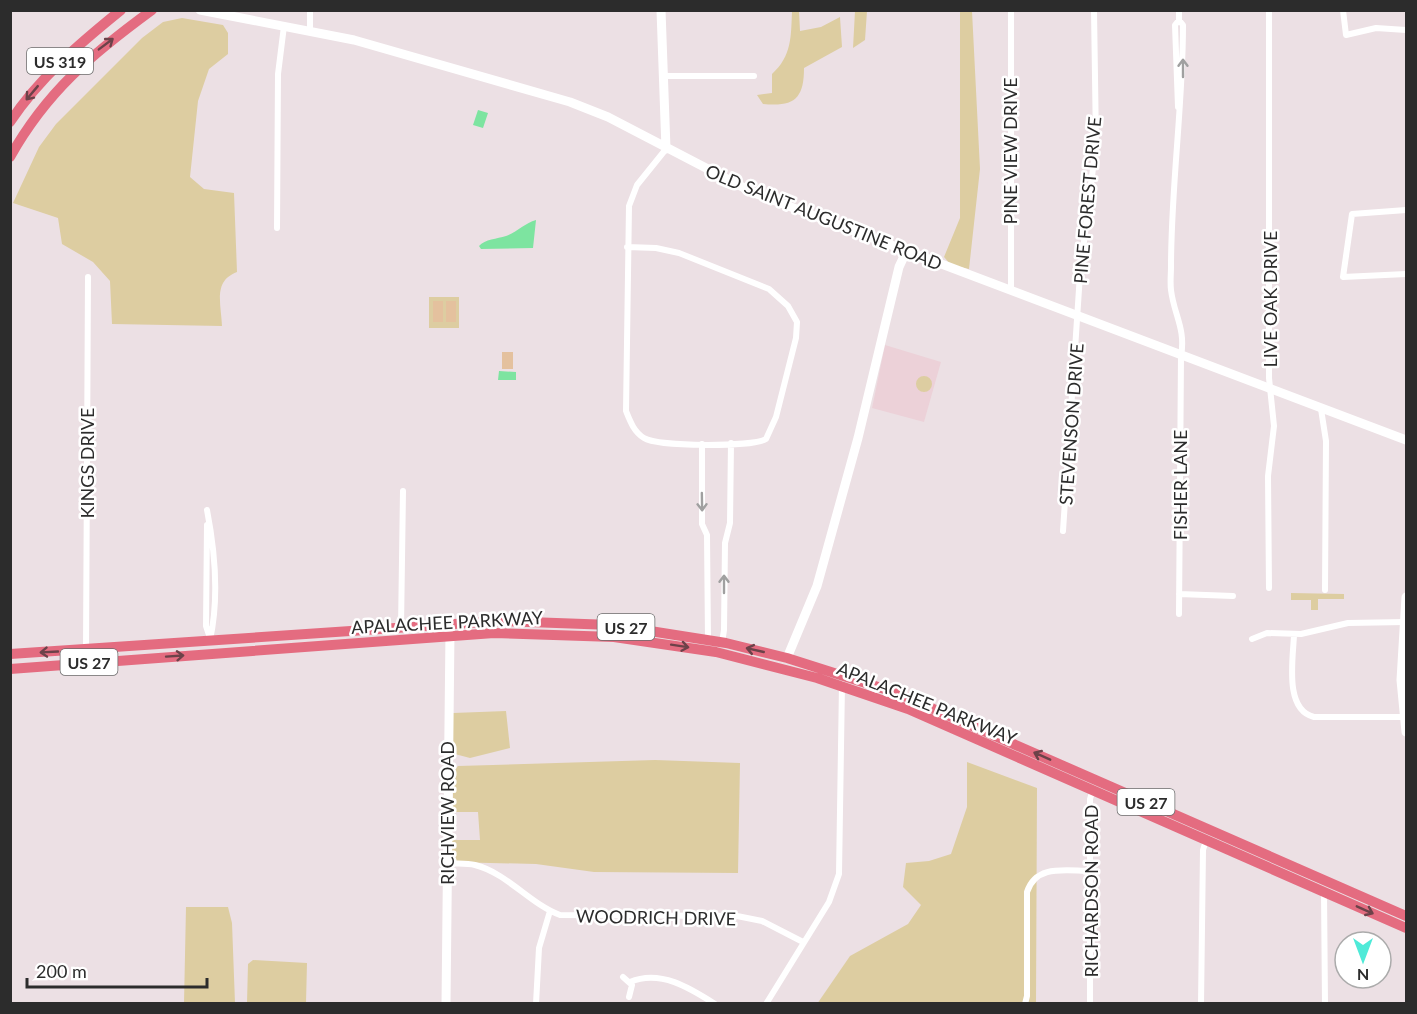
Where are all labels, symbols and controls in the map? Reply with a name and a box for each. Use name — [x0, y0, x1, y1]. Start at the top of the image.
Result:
one-way arrow — [98, 37, 114, 50]
road number: US 319 — [27, 48, 93, 74]
one-way arrow — [1177, 58, 1189, 78]
street label: PINE VIEW DRIVE — [999, 77, 1021, 225]
one-way arrow — [25, 85, 39, 100]
street label: PINE FOREST DRIVE — [1069, 115, 1105, 285]
street label: OLD SAINT AUGUSTINE ROAD — [702, 159, 946, 275]
street label: LIVE OAK DRIVE — [1259, 231, 1281, 367]
street label: STEVENSON DRIVE — [1054, 342, 1088, 506]
street label: KINGS DRIVE — [76, 408, 98, 518]
street label: FISHER LANE — [1169, 430, 1191, 540]
one-way arrow — [696, 492, 708, 512]
one-way arrow — [718, 575, 730, 595]
street label: APALACHEE PARKWAY — [351, 606, 544, 638]
road number: US 27 — [598, 614, 654, 640]
one-way arrow — [670, 641, 690, 652]
one-way arrow — [745, 644, 765, 655]
one-way arrow — [39, 646, 59, 658]
road number: US 27 — [60, 649, 118, 675]
one-way arrow — [164, 650, 184, 661]
street label: APALACHEE PARKWAY — [834, 657, 1021, 749]
street label: RICHVIEW ROAD — [436, 741, 458, 885]
one-way arrow — [1033, 750, 1052, 761]
road number: US 27 — [1118, 789, 1174, 815]
street label: RICHARDSON ROAD — [1080, 805, 1102, 977]
street label: WOODRICH DRIVE — [576, 905, 736, 929]
one-way arrow — [1356, 905, 1374, 916]
north arrow — [1333, 930, 1393, 990]
scale bar — [27, 951, 207, 989]
text: 200 m — [36, 960, 87, 982]
text: N — [1357, 966, 1369, 985]

